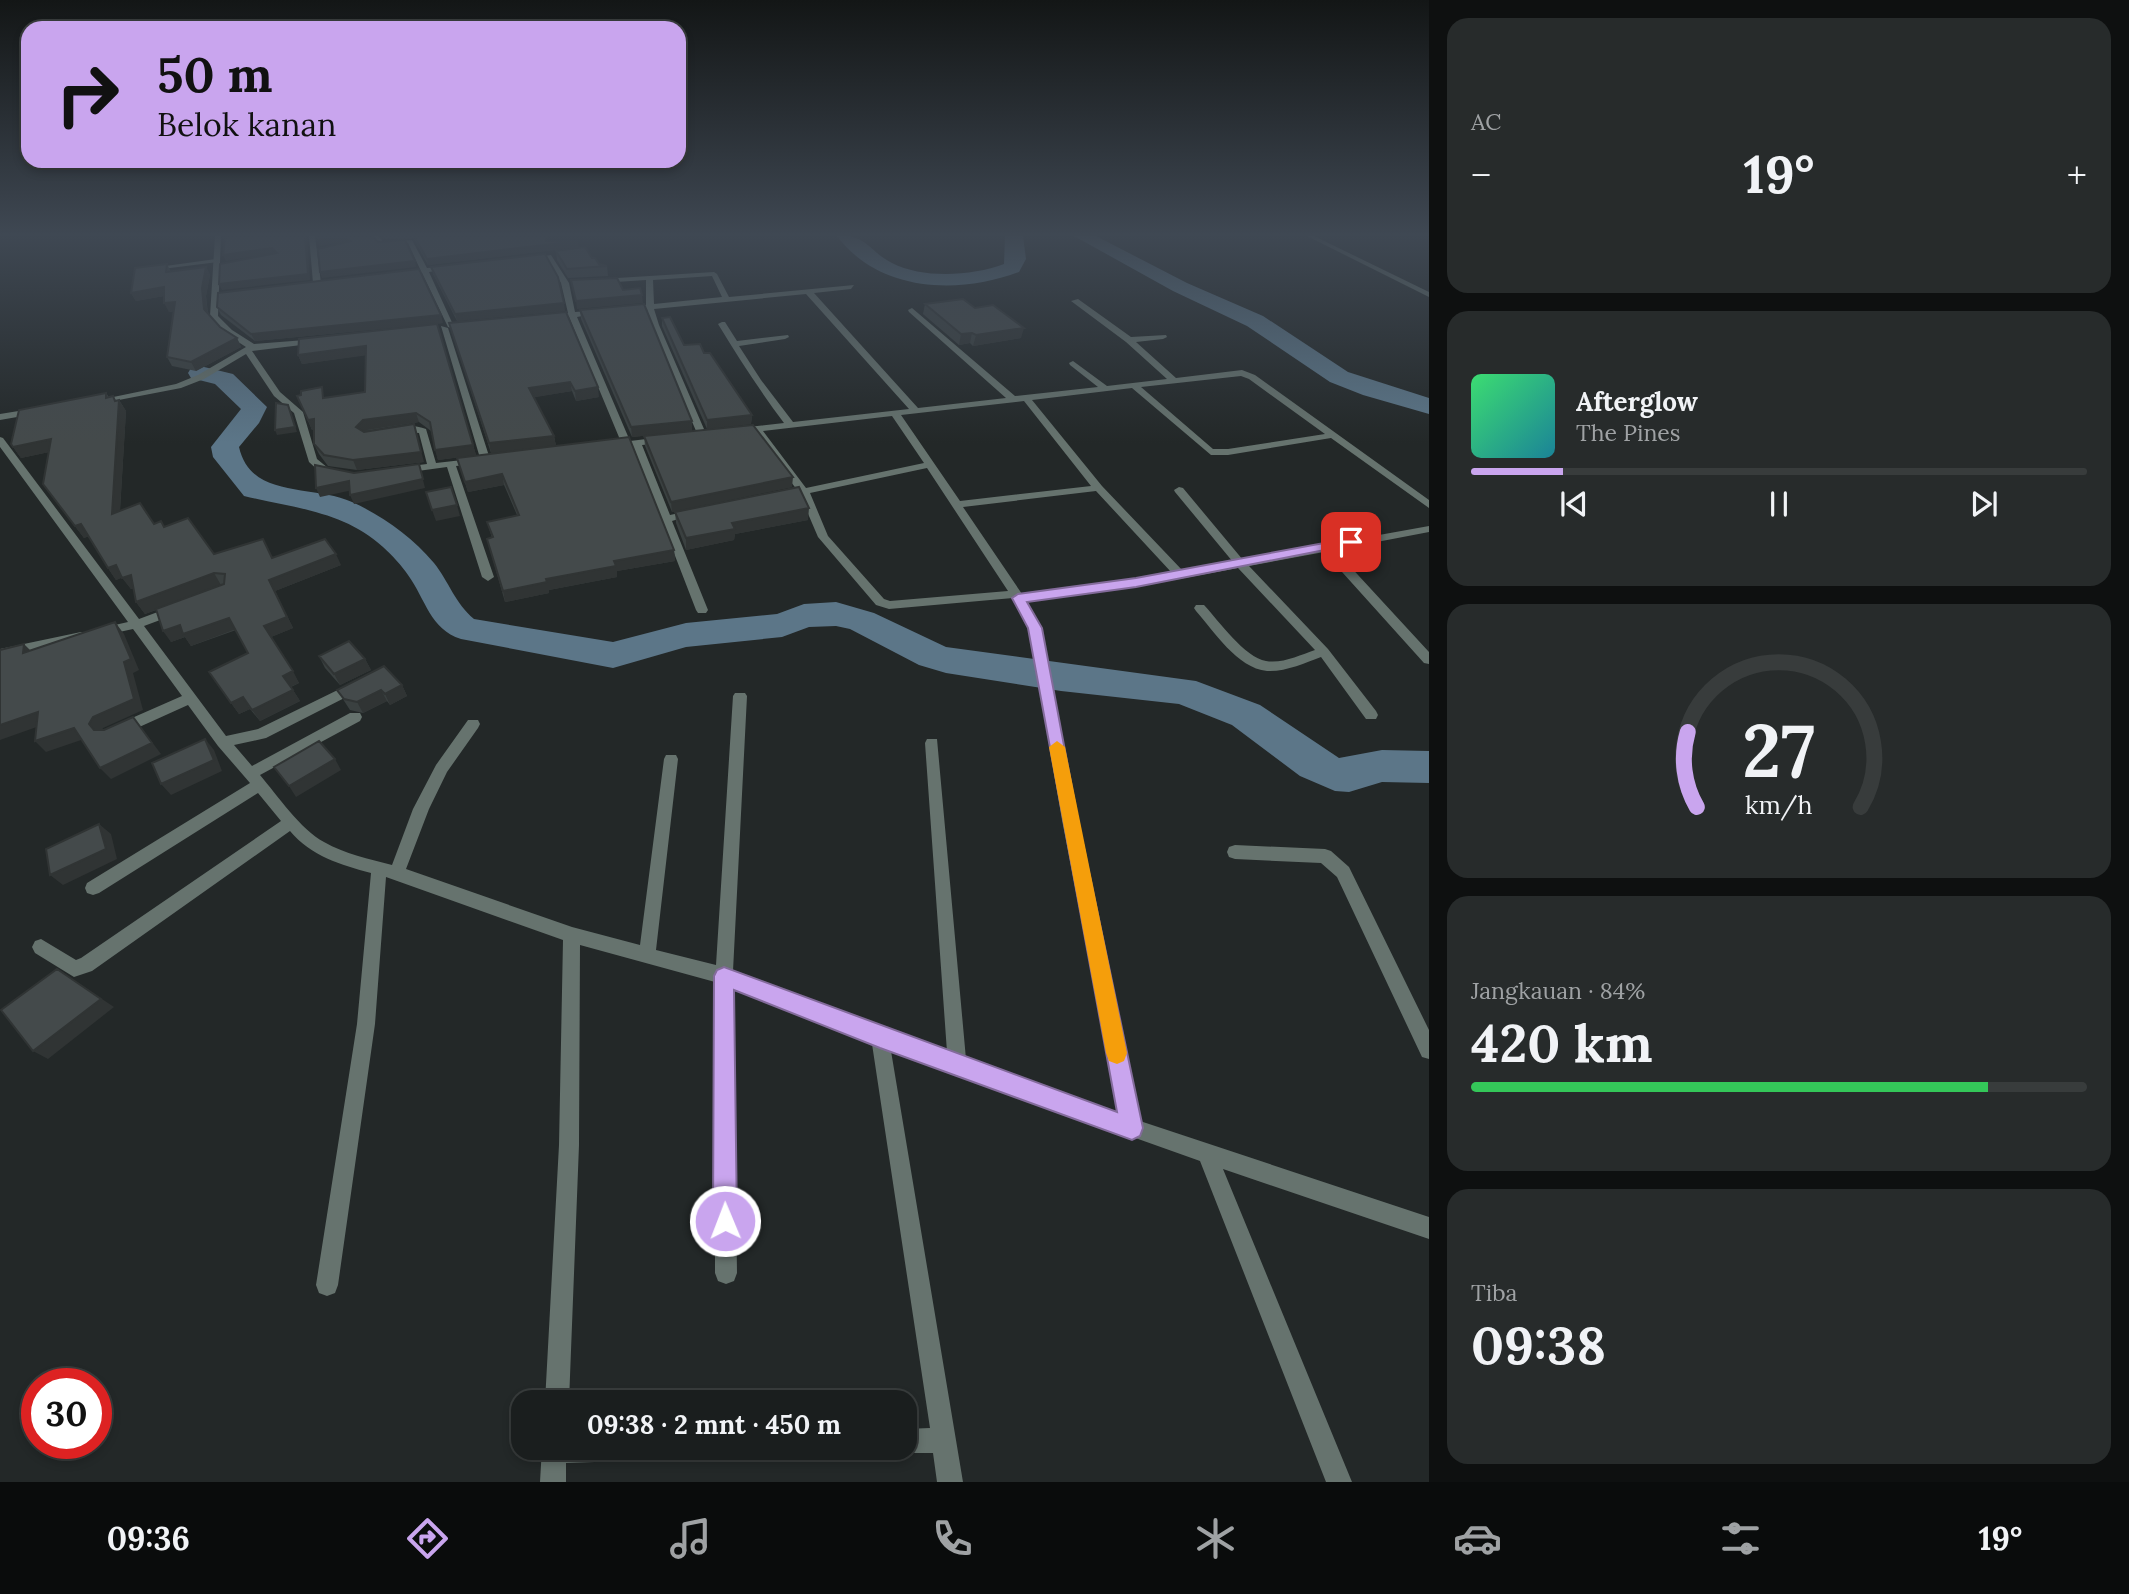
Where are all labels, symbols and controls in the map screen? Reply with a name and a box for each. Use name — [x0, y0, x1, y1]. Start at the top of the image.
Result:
text: 50 m — [157, 43, 273, 105]
icon: right — [42, 49, 133, 140]
text: Belok kanan — [157, 104, 336, 145]
text: AC — [1471, 107, 1501, 136]
text: 19° — [1744, 141, 1814, 207]
text: − — [1471, 151, 1491, 199]
text: + — [2067, 151, 2087, 199]
text: Afterglow — [1576, 385, 1698, 418]
text: The Pines — [1576, 418, 1681, 447]
icon: previous — [1555, 485, 1593, 523]
icon: pause — [1760, 485, 1798, 523]
icon: next — [1965, 485, 2003, 523]
pin — [1321, 512, 1381, 572]
icon: arrive — [1332, 523, 1370, 561]
text: 27 — [1743, 704, 1815, 797]
text: km/h — [1745, 789, 1813, 821]
text: Jangkauan · 84% — [1471, 976, 1645, 1005]
text: 420 km — [1471, 1010, 1653, 1076]
position arrow — [688, 1184, 762, 1258]
text: Tiba — [1471, 1278, 1517, 1307]
text: 09:38 — [1471, 1312, 1606, 1378]
speed limit sign: 30 — [21, 1368, 112, 1459]
text: 09:38 · 2 mnt · 450 m — [587, 1408, 841, 1441]
icon: directions — [403, 1514, 452, 1563]
icon: music — [666, 1514, 715, 1563]
icon: phone — [928, 1514, 977, 1563]
icon: climate — [1191, 1514, 1240, 1563]
icon: car — [1453, 1514, 1502, 1563]
icon: filters — [1716, 1514, 1765, 1563]
text: 09:36 — [107, 1518, 190, 1559]
text: 19° — [1978, 1518, 2022, 1559]

